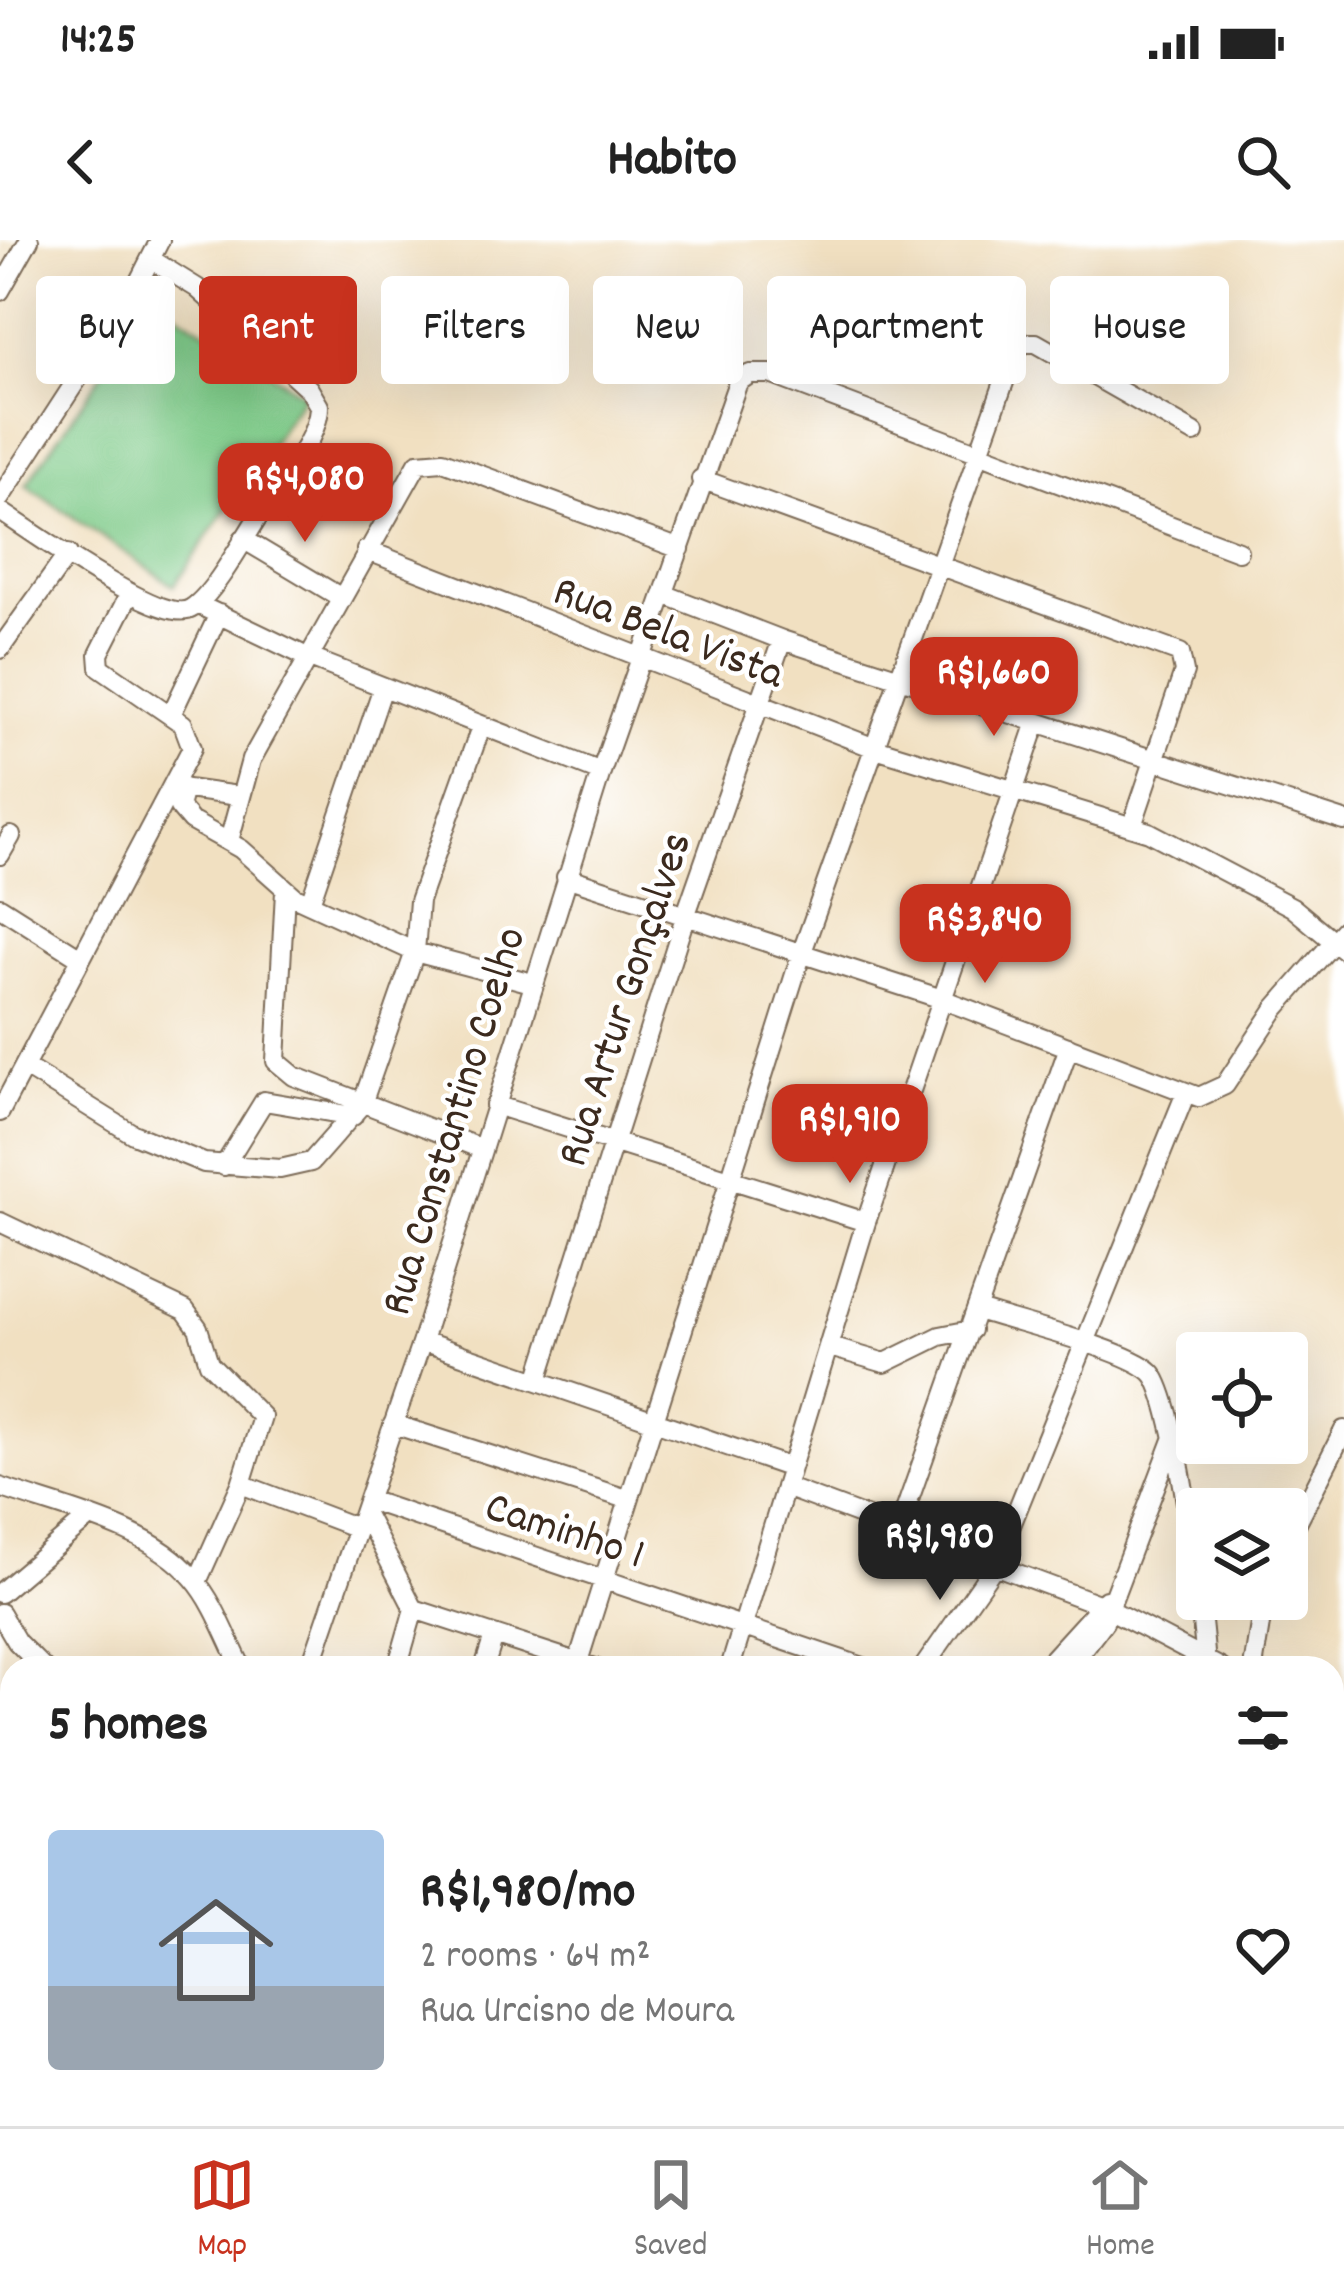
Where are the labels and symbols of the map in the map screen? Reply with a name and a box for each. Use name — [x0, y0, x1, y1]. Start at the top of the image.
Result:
pin: R$4,080 — [194, 443, 416, 545]
street label: Rua Bela Vista — [543, 562, 793, 709]
pin: R$1,660 — [883, 637, 1105, 739]
street label: Rua Artur Gonçalves — [543, 825, 712, 1176]
pin: R$3,840 — [874, 884, 1096, 986]
street label: Rua Constantino Coelho — [367, 920, 546, 1324]
pin: R$1,910 — [739, 1084, 961, 1186]
street label: Caminho 1 — [476, 1478, 652, 1589]
pin: R$1,980 — [829, 1501, 1051, 1603]

